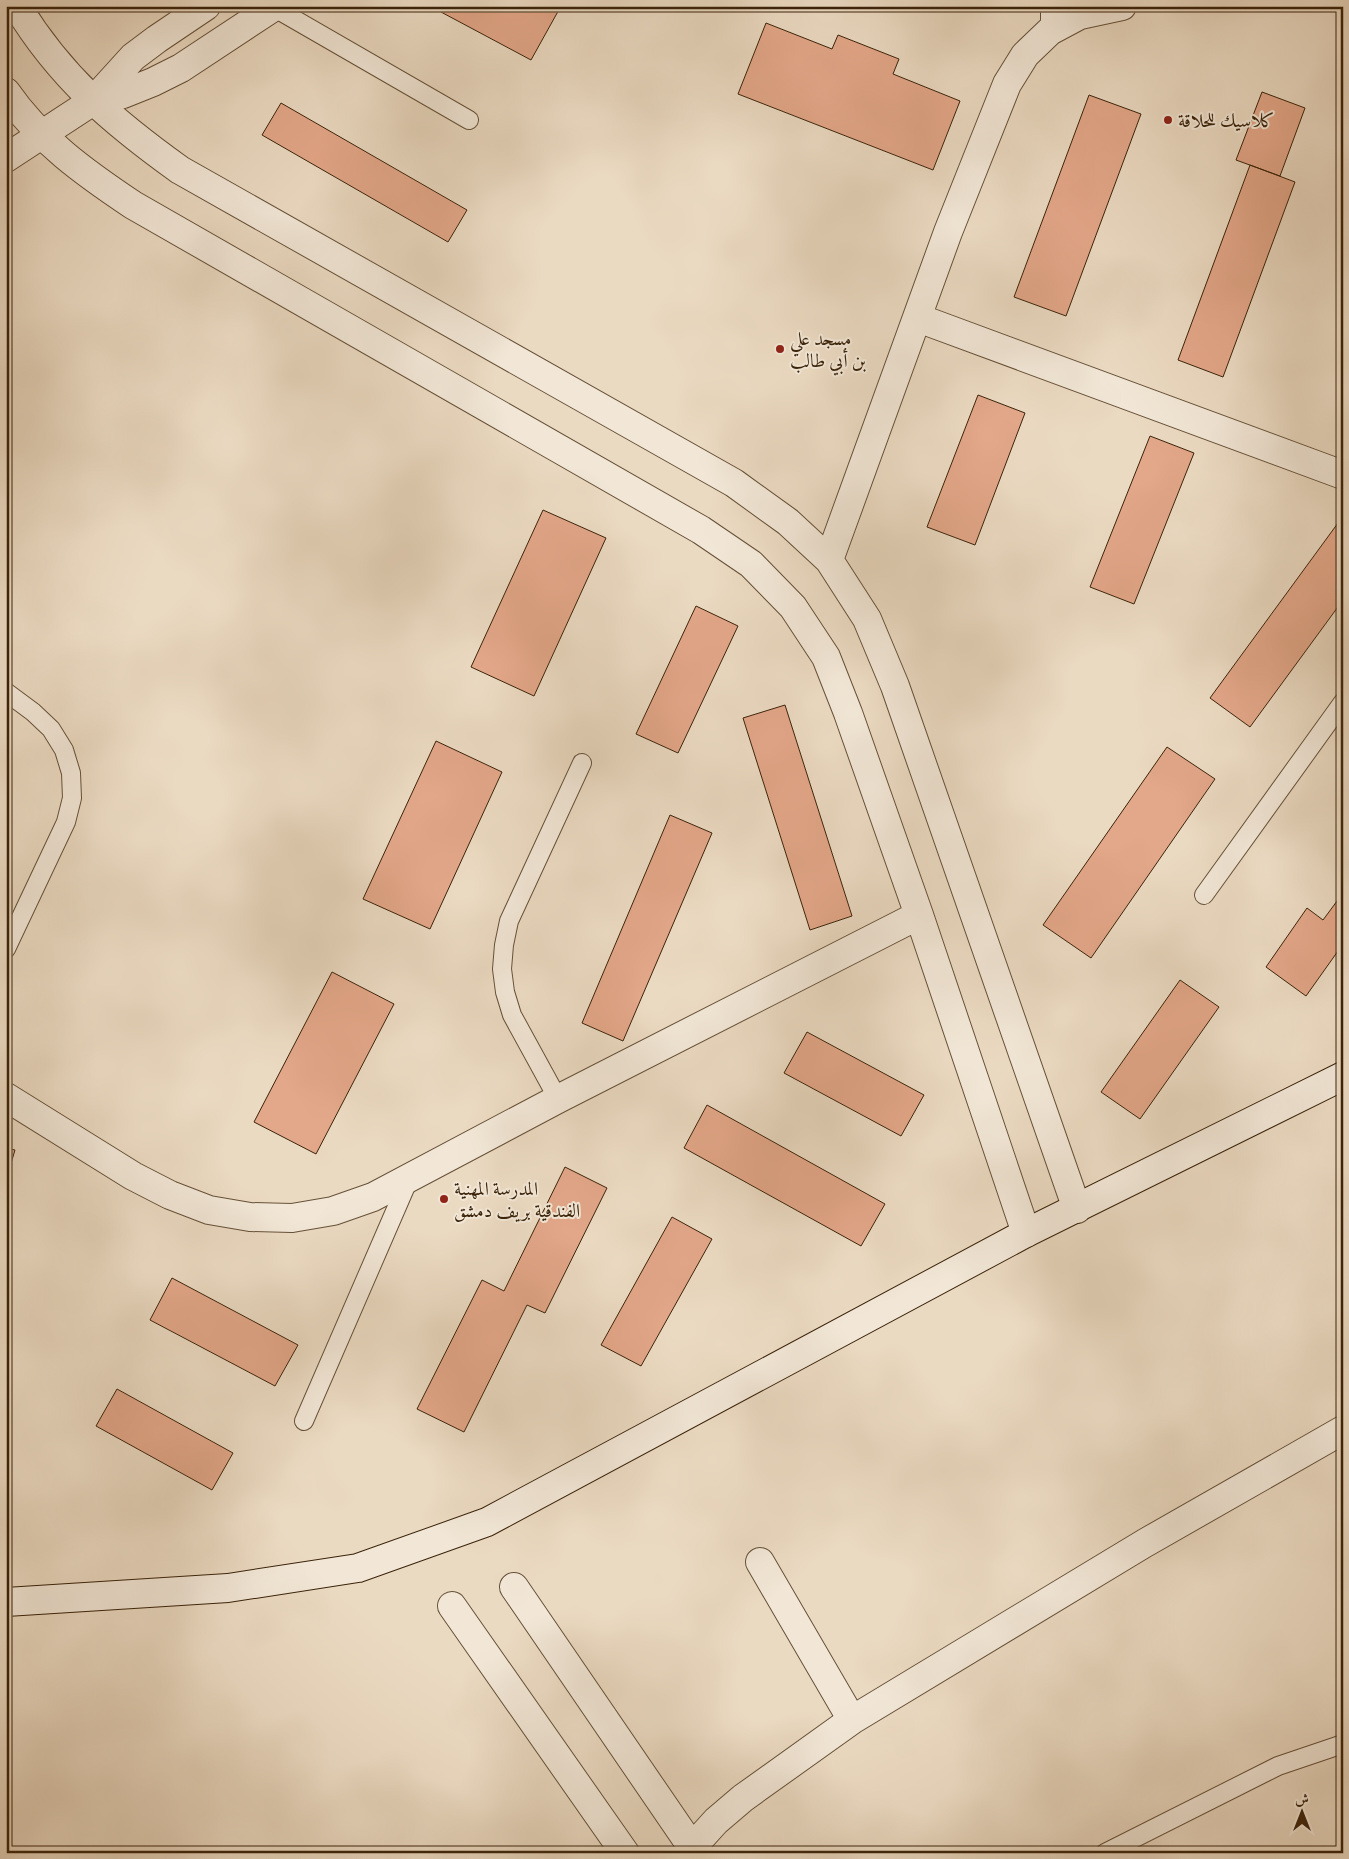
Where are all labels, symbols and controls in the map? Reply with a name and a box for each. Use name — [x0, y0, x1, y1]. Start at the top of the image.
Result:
place label: كلاسيك للحلاقة — [1178, 109, 1275, 132]
marker: كلاسيك للحلاقة — [1162, 114, 1174, 126]
place label: مسجد علي بن أبي طالب — [790, 327, 866, 376]
marker: مسجد علي بن أبي طالب — [774, 343, 786, 355]
place label: المدرسة المهنية الفندقية بريف دمشق — [454, 1177, 580, 1223]
marker: المدرسة المهنية الفندقية بريف دمشق — [438, 1193, 450, 1205]
north arrow — [1276, 1786, 1326, 1836]
text: ش — [1295, 1791, 1309, 1808]

